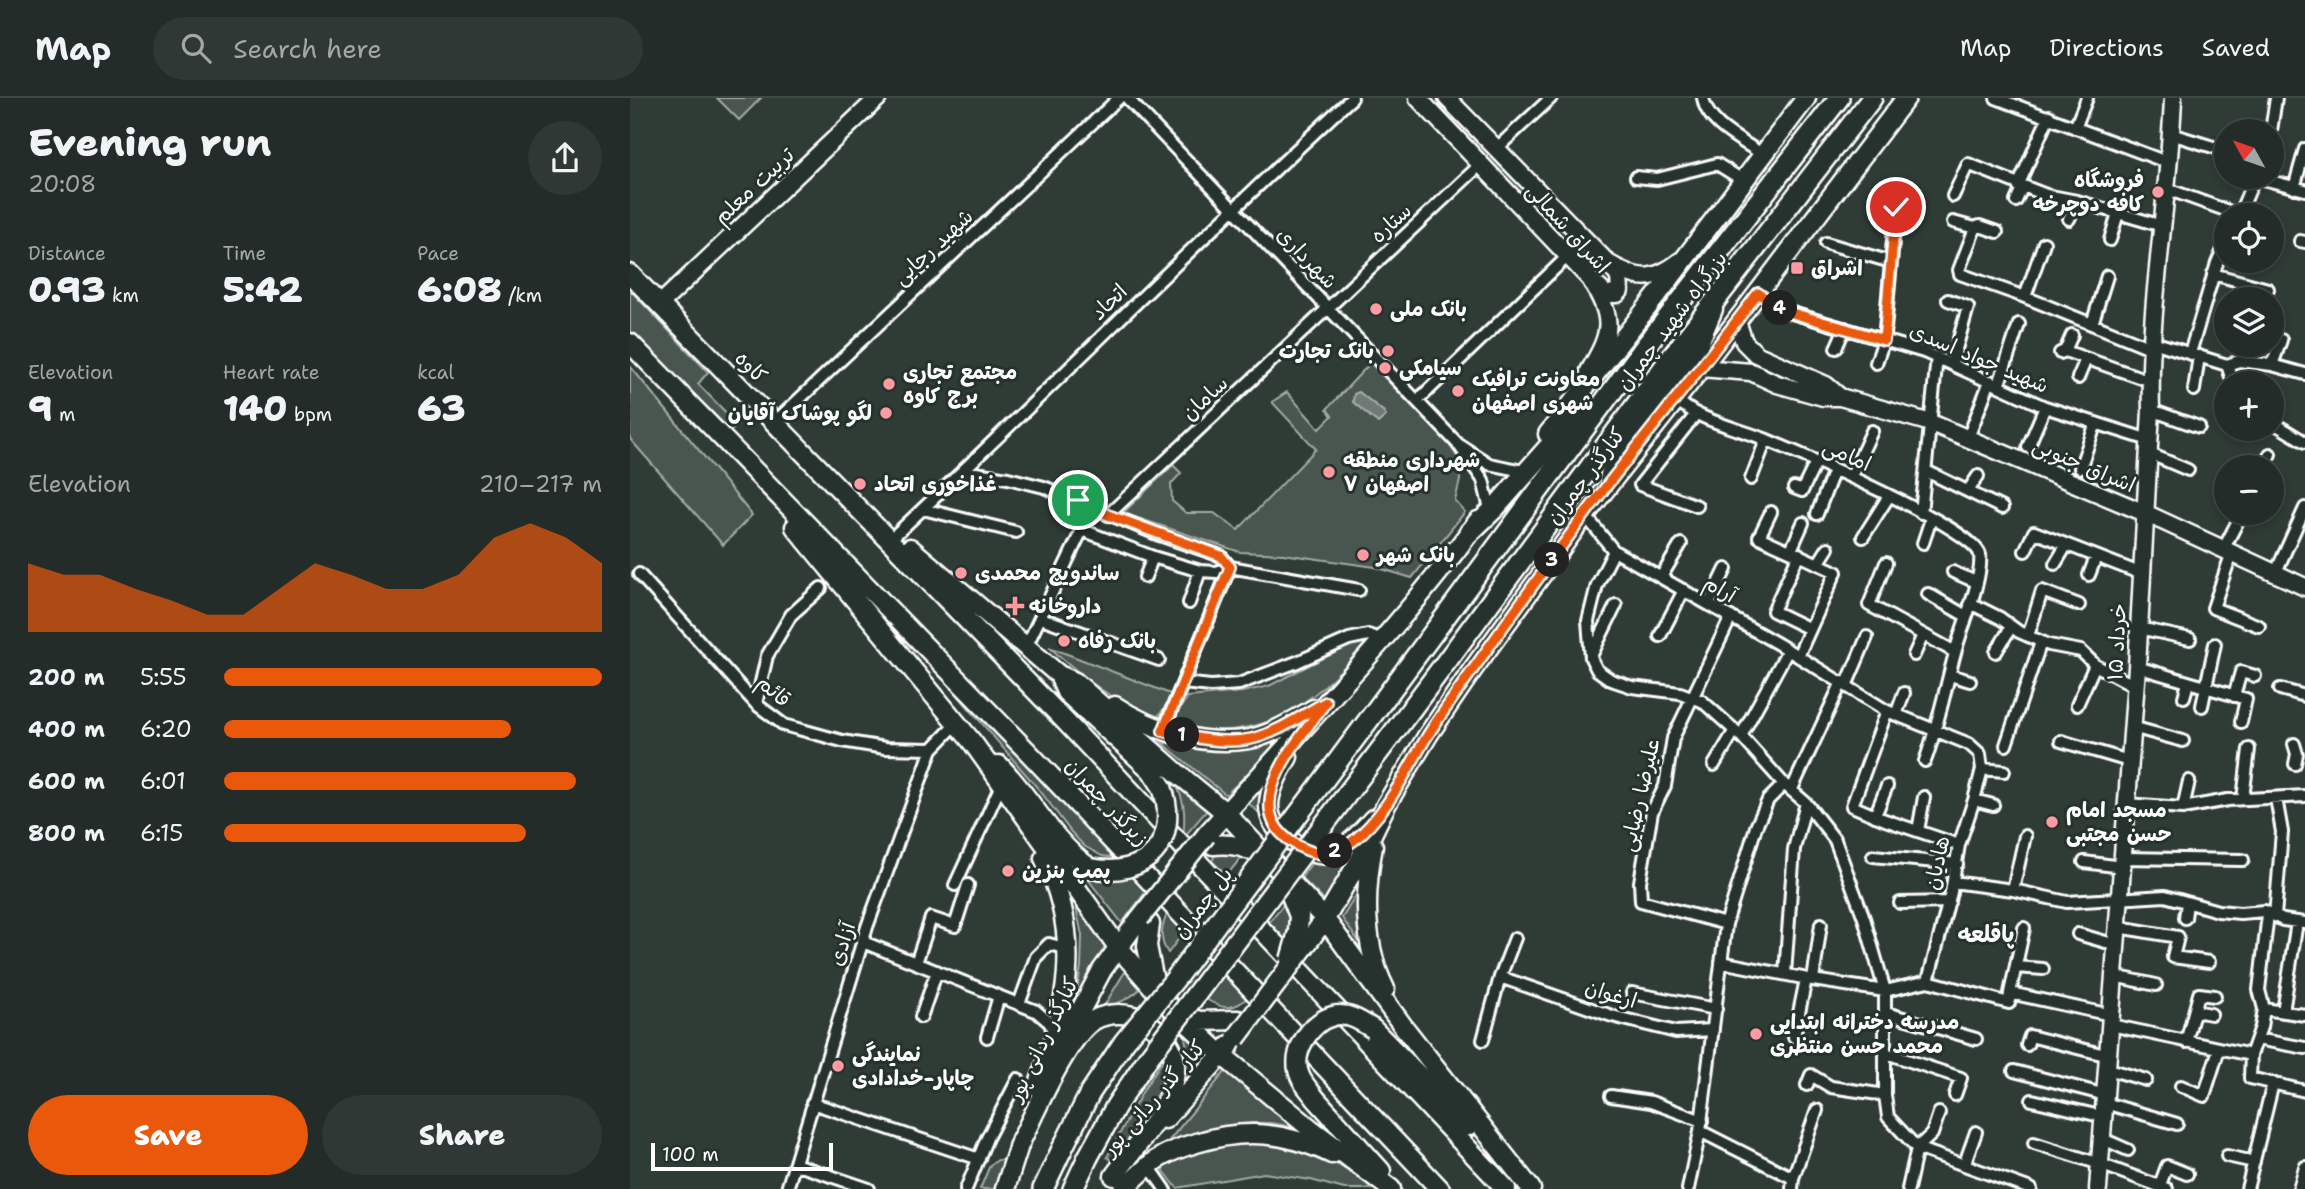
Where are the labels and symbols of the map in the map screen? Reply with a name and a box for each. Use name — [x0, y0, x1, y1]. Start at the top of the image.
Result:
north arrow — [2214, 119, 2284, 189]
street label: تربیت معلم — [708, 141, 802, 232]
place label: فروشگاه کافه دوچرخه — [2032, 166, 2145, 218]
street label: اشراق شمالی — [1520, 177, 1616, 279]
pin — [1866, 177, 1926, 237]
marker: فروشگاه کافه دوچرخه — [2150, 184, 2166, 200]
street label: ستاره — [1364, 197, 1418, 249]
street label: شهید رجایی — [887, 203, 979, 291]
street label: شهرداری — [1271, 221, 1343, 295]
street label: بزرگراه شهید چمران — [1610, 245, 1734, 397]
place label: اشراق — [1811, 254, 1863, 282]
marker: اشراق — [1789, 260, 1805, 276]
street label: اتحاد — [1085, 278, 1133, 326]
pin: 4 — [1762, 290, 1798, 326]
place label: بانک ملی — [1390, 295, 1467, 323]
marker: بانک ملی — [1368, 301, 1384, 317]
street label: شهید جواد اسدی — [1905, 316, 2053, 400]
place label: بانک تجارت — [1279, 337, 1374, 365]
marker: بانک تجارت — [1380, 343, 1396, 359]
street label: کاوه — [729, 345, 773, 389]
place label: سیامکی — [1399, 354, 1462, 382]
place label: مجتمع تجاری برج کاوه — [903, 358, 1017, 410]
marker: سیامکی — [1377, 360, 1393, 376]
place label: معاونت ترافیک شهری اصفهان — [1472, 365, 1600, 417]
street label: سامان — [1176, 369, 1234, 427]
marker: مجتمع تجاری برج کاوه — [881, 376, 897, 392]
marker: معاونت ترافیک شهری اصفهان — [1450, 383, 1466, 399]
place label: لگو پوشاک آقایان — [728, 399, 872, 427]
marker: لگو پوشاک آقایان — [878, 405, 894, 421]
street label: کنارگذر چمران — [1540, 421, 1632, 531]
street label: اشراق جنوبی — [2028, 431, 2140, 499]
street label: امامی — [1818, 432, 1876, 478]
place label: شهرداری منطقه ۷ اصفهان — [1343, 446, 1480, 498]
marker: شهرداری منطقه ۷ اصفهان — [1321, 464, 1337, 480]
place label: غذاخوری اتحاد — [874, 470, 997, 498]
pin — [1048, 470, 1108, 530]
marker: غذاخوری اتحاد — [852, 476, 868, 492]
place label: بانک شهر — [1375, 541, 1455, 569]
pin: 3 — [1534, 542, 1570, 578]
marker: بانک شهر — [1355, 547, 1371, 563]
place label: ساندویچ محمدی — [975, 559, 1120, 587]
marker: ساندویچ محمدی — [953, 565, 969, 581]
street label: آرام — [1697, 568, 1742, 612]
place label: داروخانه — [1029, 592, 1101, 620]
marker: داروخانه — [1007, 598, 1023, 614]
street label: ۱۵ خرداد — [2101, 603, 2133, 681]
place label: بانک رفاه — [1078, 627, 1156, 655]
marker: بانک رفاه — [1056, 633, 1072, 649]
street label: قائم — [750, 668, 797, 715]
pin: 1 — [1164, 718, 1200, 752]
street label: علیرضا رضایی — [1613, 736, 1667, 854]
street label: زیرگذر چمران — [1059, 752, 1155, 852]
place label: مسجد امام حسن مجتبی — [2066, 796, 2171, 848]
marker: مسجد امام حسن مجتبی — [2044, 814, 2060, 830]
street label: هادیان — [1918, 833, 1956, 893]
pin: 2 — [1318, 834, 1352, 868]
place label: پمپ بنزین — [1022, 857, 1110, 885]
street label: پل چمران — [1167, 861, 1239, 945]
marker: پمپ بنزین — [1000, 863, 1016, 879]
street label: آزادی — [822, 918, 862, 969]
district label: پاقلعه — [1958, 919, 2015, 949]
street label: کنارگذر ردانی پور — [1000, 972, 1085, 1108]
street label: ارغوان — [1582, 973, 1640, 1015]
place label: مدرسه دخترانه ابتدایی محمد حسن منتظری — [1770, 1008, 1959, 1060]
marker: مدرسه دخترانه ابتدایی محمد حسن منتظری — [1748, 1026, 1764, 1042]
street label: کنار گذر ردانی پور — [1094, 1034, 1212, 1164]
place label: نمایندگی چاپار-خدادادی — [852, 1040, 974, 1092]
marker: نمایندگی چاپار-خدادادی — [830, 1058, 846, 1074]
scale bar — [651, 1140, 833, 1172]

